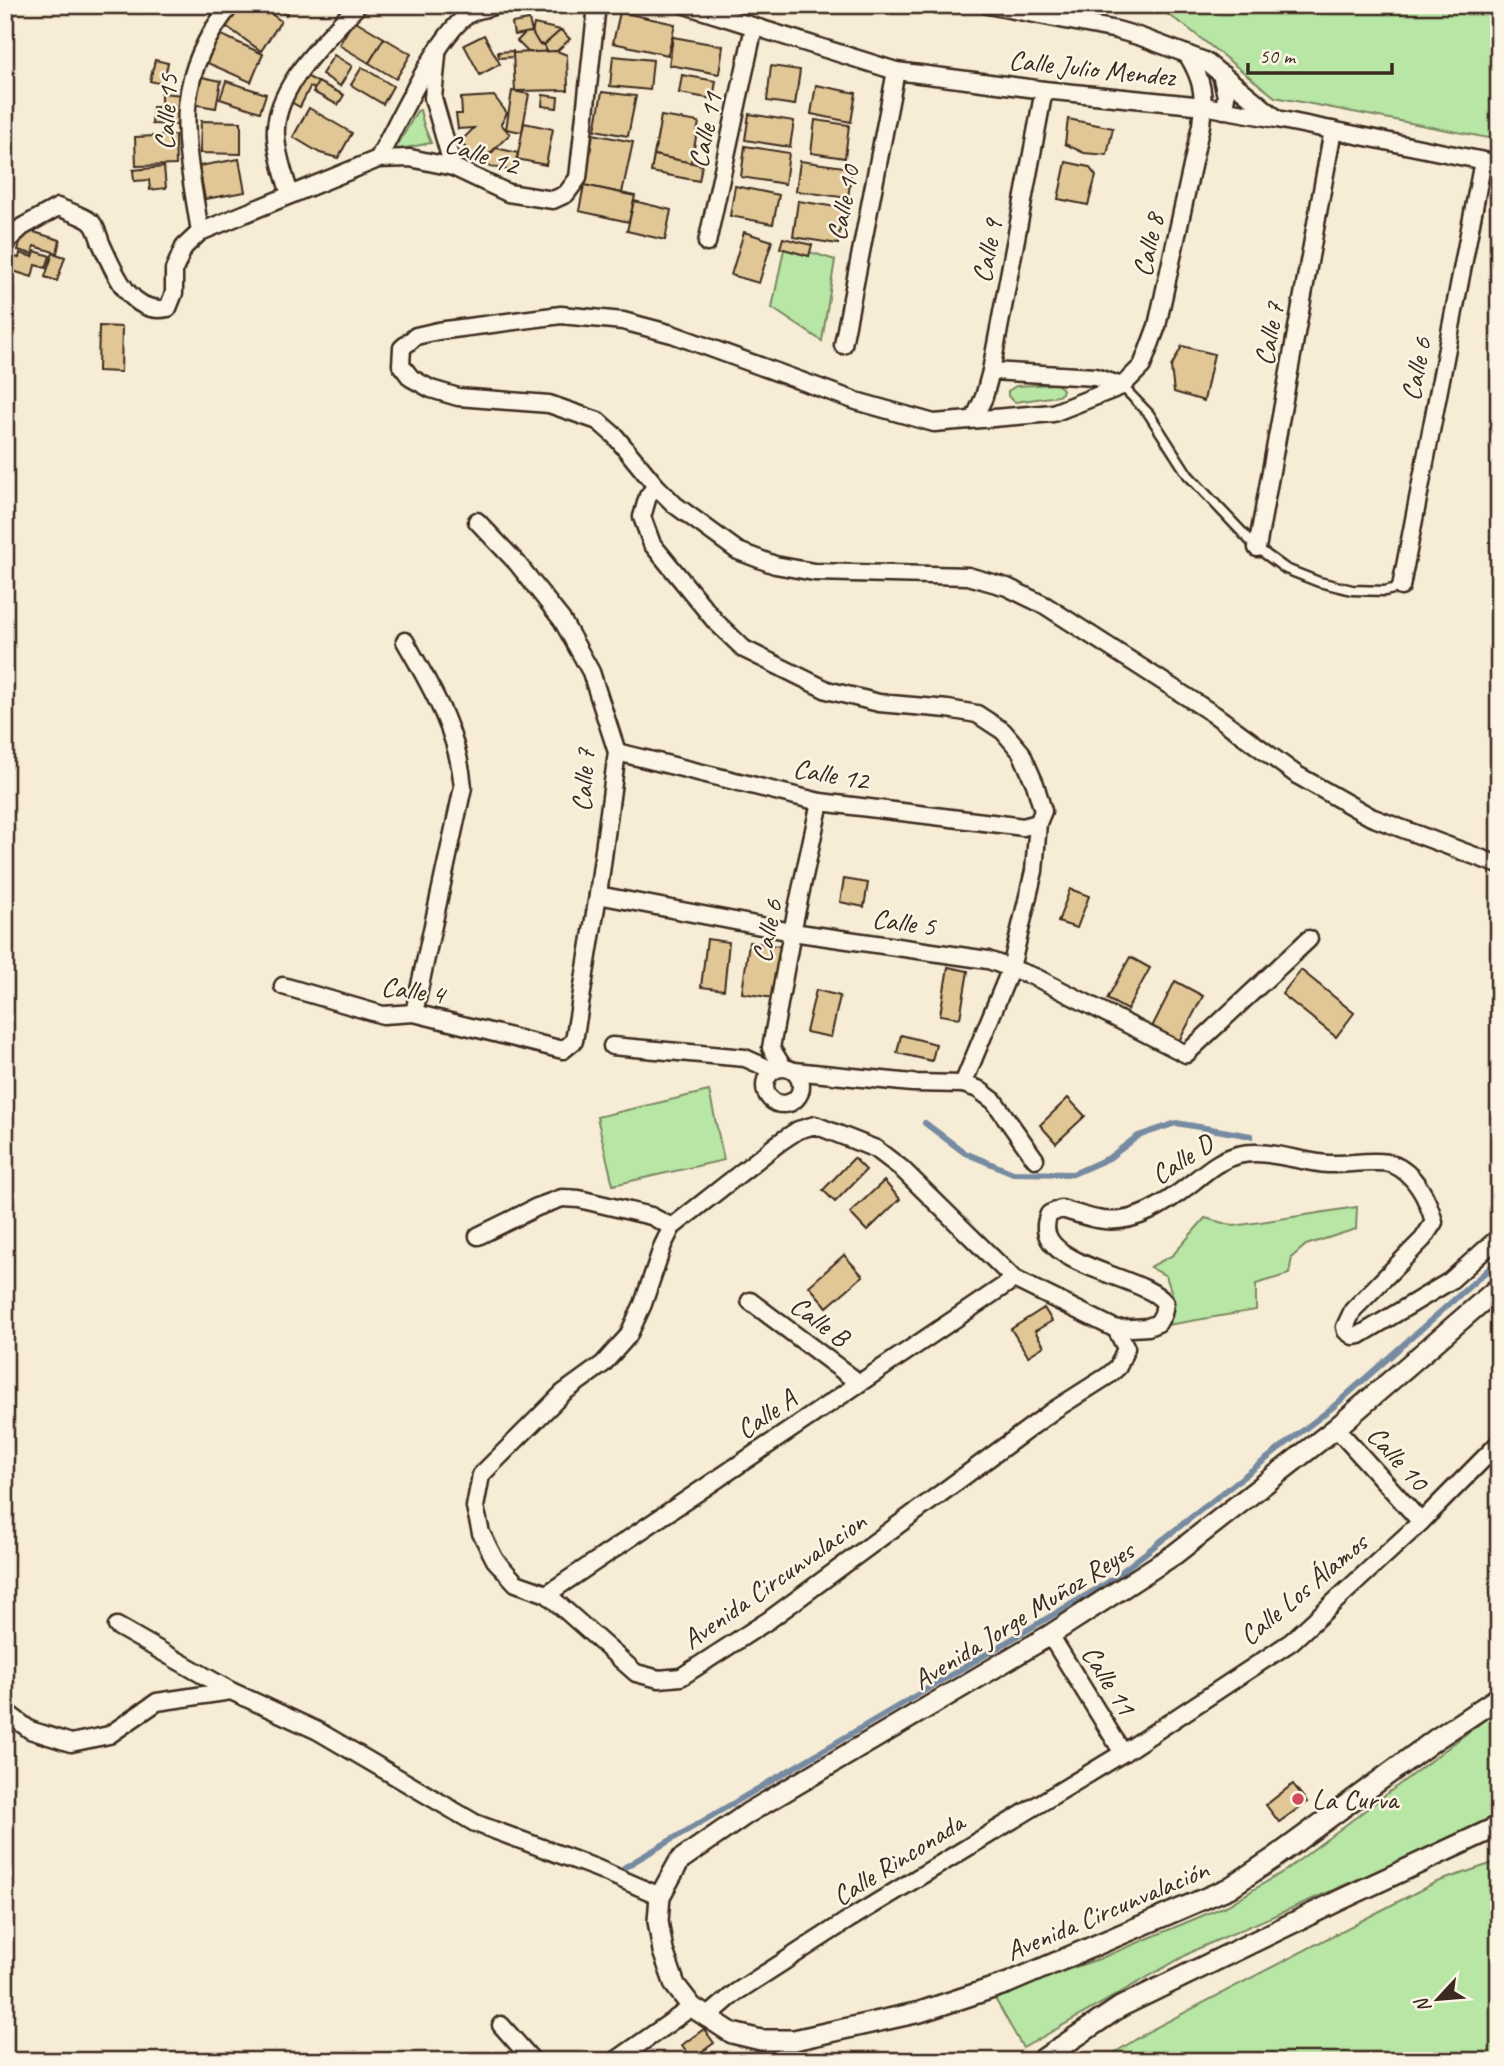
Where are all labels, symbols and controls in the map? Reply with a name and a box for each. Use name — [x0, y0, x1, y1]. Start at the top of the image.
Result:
scale bar — [1248, 32, 1392, 76]
street label: Calle Julio Mendez — [1007, 42, 1179, 94]
text: 50 m — [1259, 43, 1297, 69]
street label: Calle 15 — [147, 72, 186, 151]
street label: Calle 11 — [680, 88, 730, 171]
street label: Calle 12 — [440, 125, 526, 184]
street label: Calle 10 — [819, 160, 868, 244]
street label: Calle 8 — [1124, 208, 1172, 280]
street label: Calle 9 — [964, 214, 1011, 285]
street label: Calle 7 — [1246, 298, 1292, 368]
street label: Calle 6 — [1393, 333, 1439, 403]
street label: Calle 7 — [564, 746, 602, 813]
street label: Calle 12 — [791, 750, 874, 798]
street label: Calle 6 — [744, 895, 790, 965]
street label: Calle 5 — [870, 900, 939, 944]
street label: Calle 4 — [379, 968, 449, 1012]
street label: Calle D — [1144, 1125, 1221, 1192]
street label: Calle B — [783, 1287, 859, 1356]
street label: Calle A — [729, 1380, 804, 1447]
street label: Calle 10 — [1360, 1418, 1438, 1500]
street label: Avenida Circunvalacion — [675, 1503, 874, 1656]
street label: Calle Los Álamos — [1232, 1524, 1376, 1653]
street label: Avenida Jorge Muñoz Reyes — [906, 1532, 1142, 1697]
street label: Calle 11 — [1074, 1639, 1145, 1723]
place label: La Curva — [1312, 1782, 1400, 1817]
marker: La Curva — [1290, 1791, 1306, 1807]
street label: Calle Rinconada — [826, 1803, 972, 1913]
street label: Avenida Circunvalación — [1000, 1851, 1215, 1968]
north arrow — [1402, 1965, 1472, 2035]
text: N — [1409, 1993, 1437, 2017]

